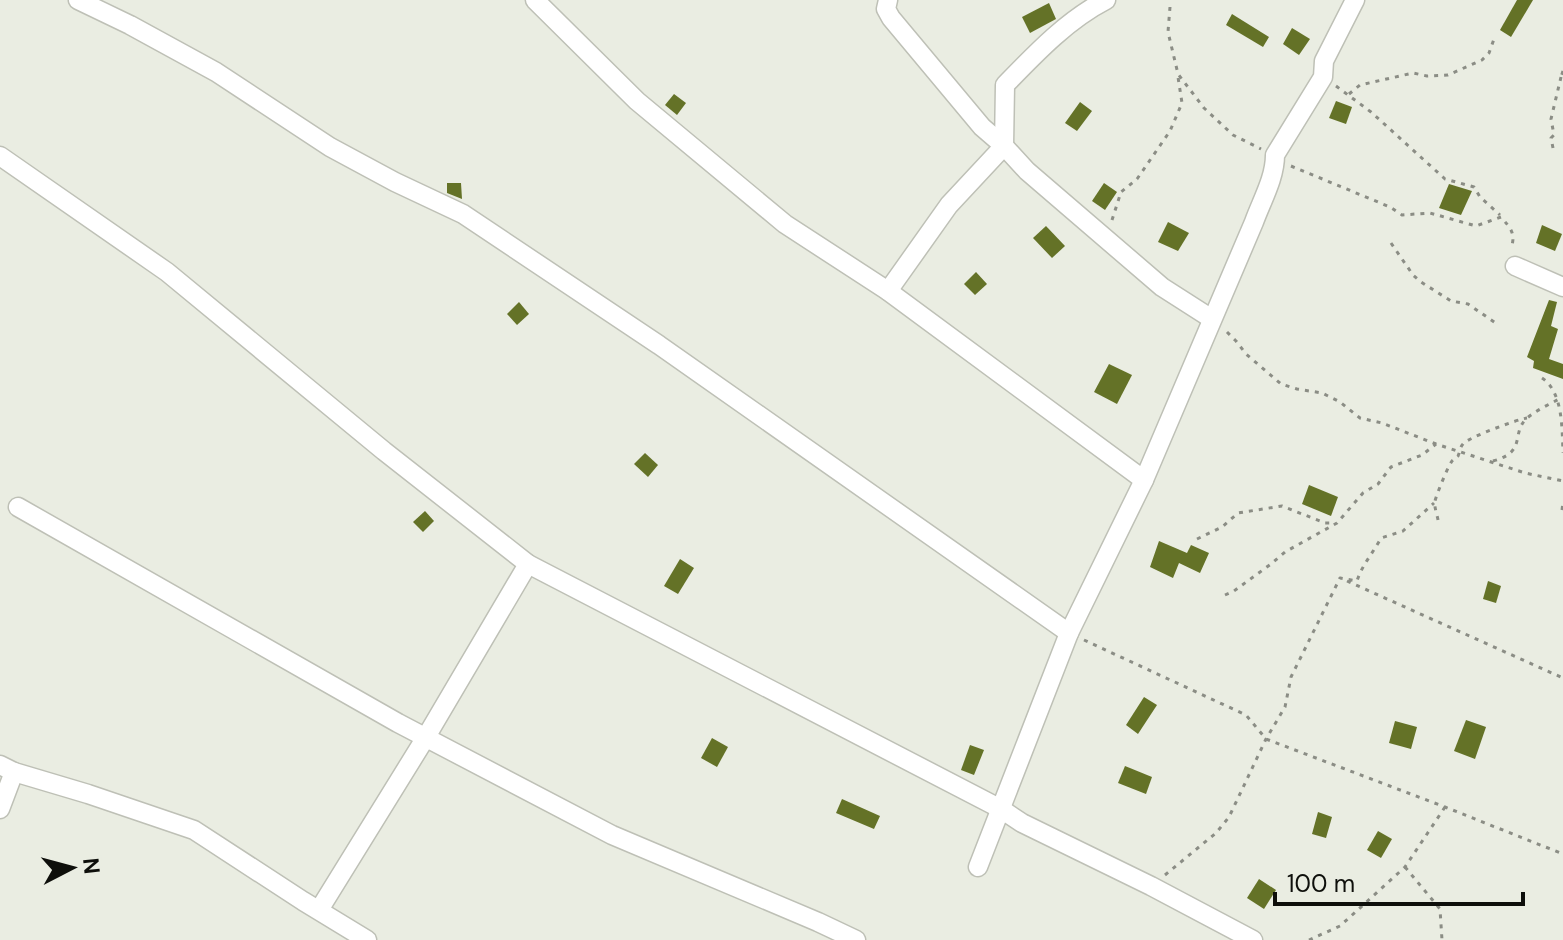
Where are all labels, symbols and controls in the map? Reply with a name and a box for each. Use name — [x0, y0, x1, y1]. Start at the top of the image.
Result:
north arrow — [32, 828, 112, 908]
text: N — [76, 856, 107, 875]
scale bar — [1275, 856, 1523, 906]
text: 100 m — [1287, 868, 1355, 899]

